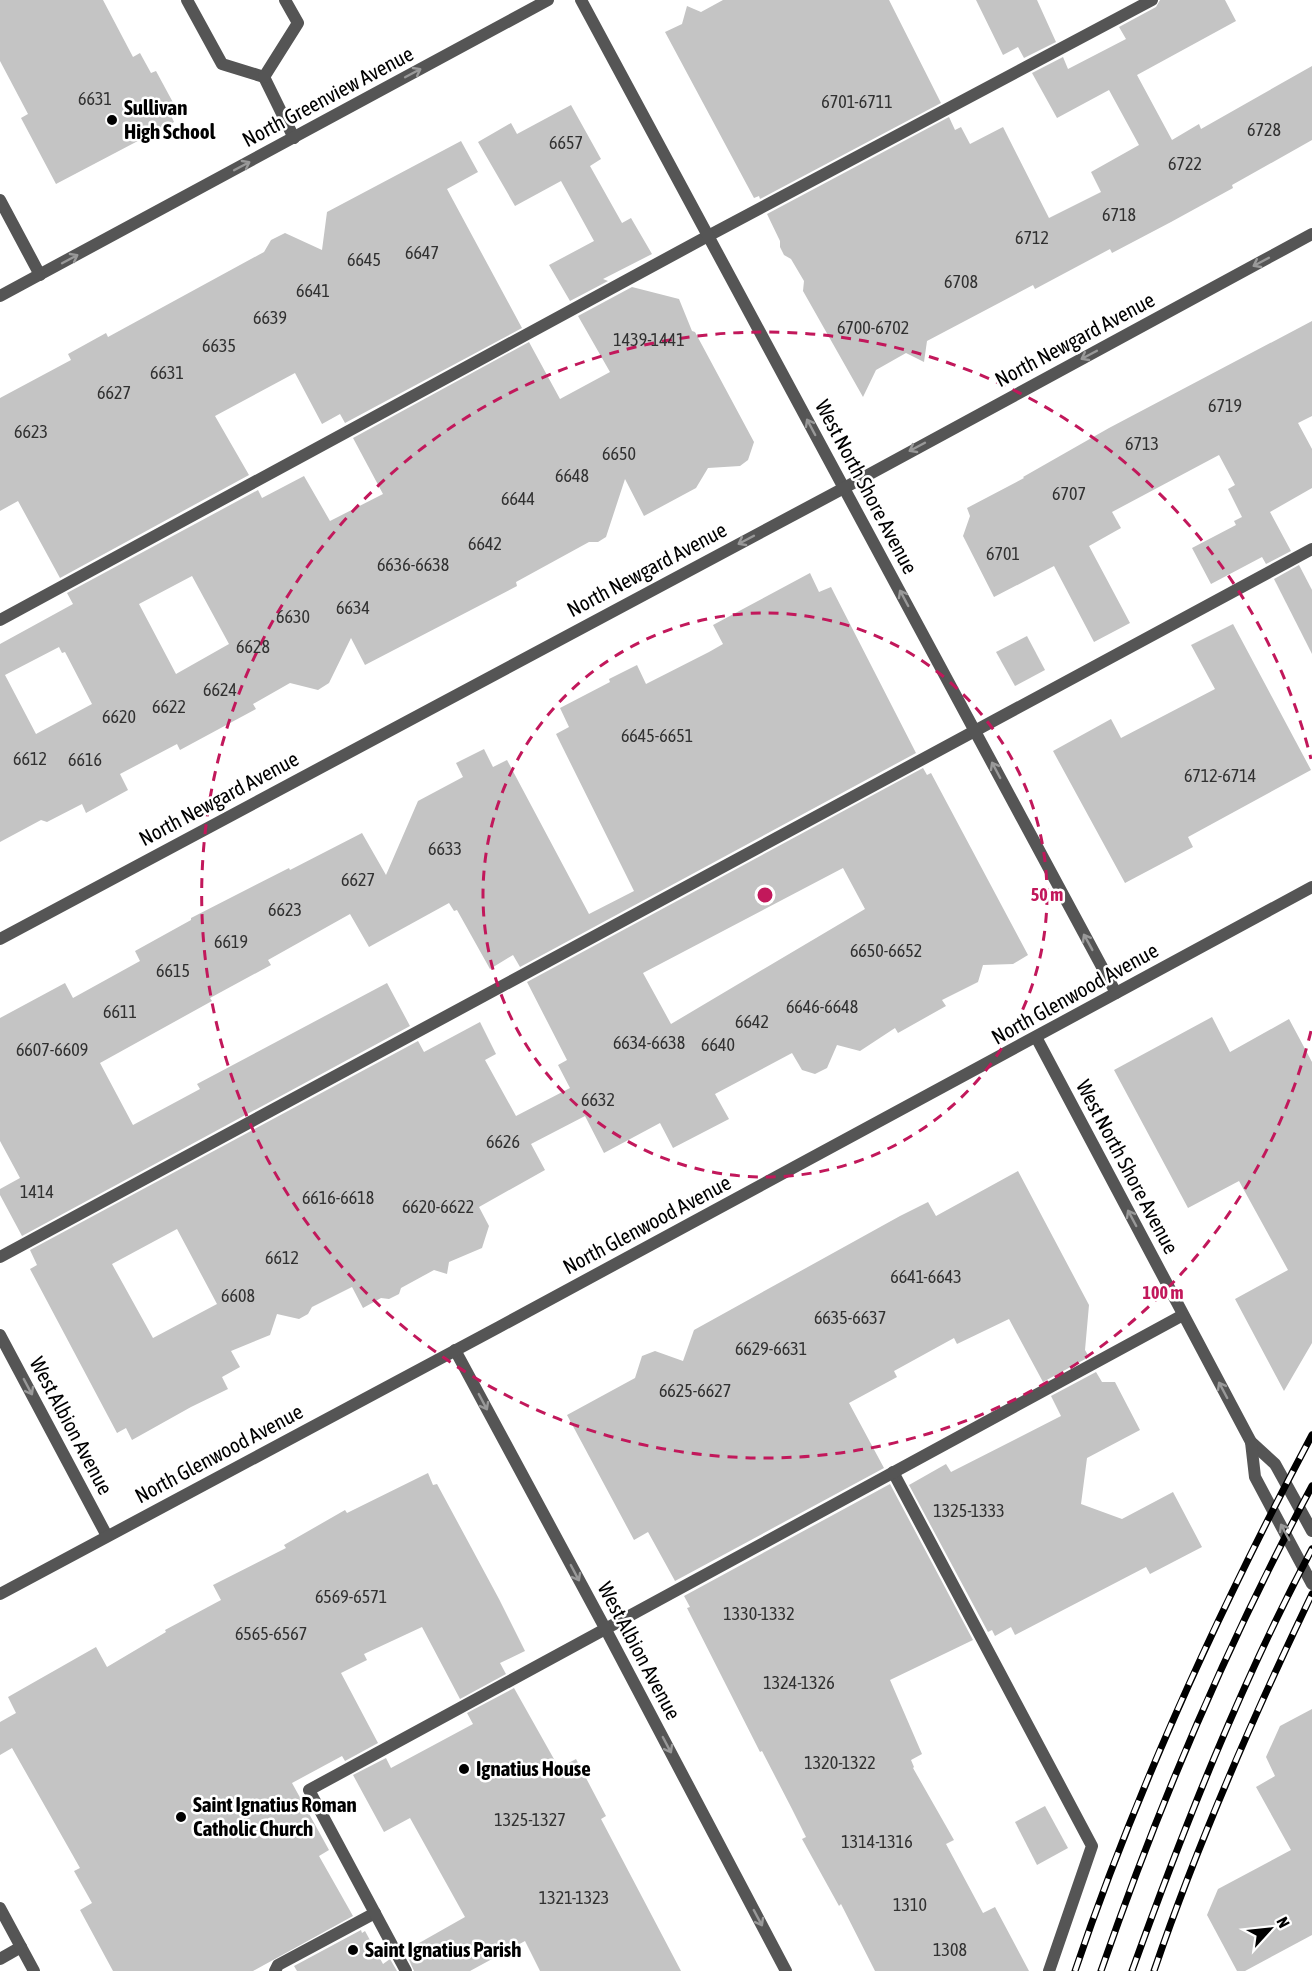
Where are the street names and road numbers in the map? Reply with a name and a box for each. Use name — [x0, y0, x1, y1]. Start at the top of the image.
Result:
street label: North Greenview Avenue — [238, 41, 417, 151]
street label: North Newgard Avenue — [991, 287, 1158, 391]
street label: West North Shore Avenue — [811, 395, 923, 578]
street label: North Newgard Avenue — [563, 517, 730, 621]
street label: North Newgard Avenue — [135, 746, 302, 850]
street label: North Glenwood Avenue — [987, 937, 1162, 1049]
street label: West North Shore Avenue — [1072, 1075, 1184, 1258]
street label: North Glenwood Avenue — [559, 1170, 735, 1279]
street label: West Albion Avenue — [26, 1353, 118, 1498]
street label: North Glenwood Avenue — [131, 1399, 307, 1508]
street label: West Albion Avenue — [594, 1578, 686, 1723]

